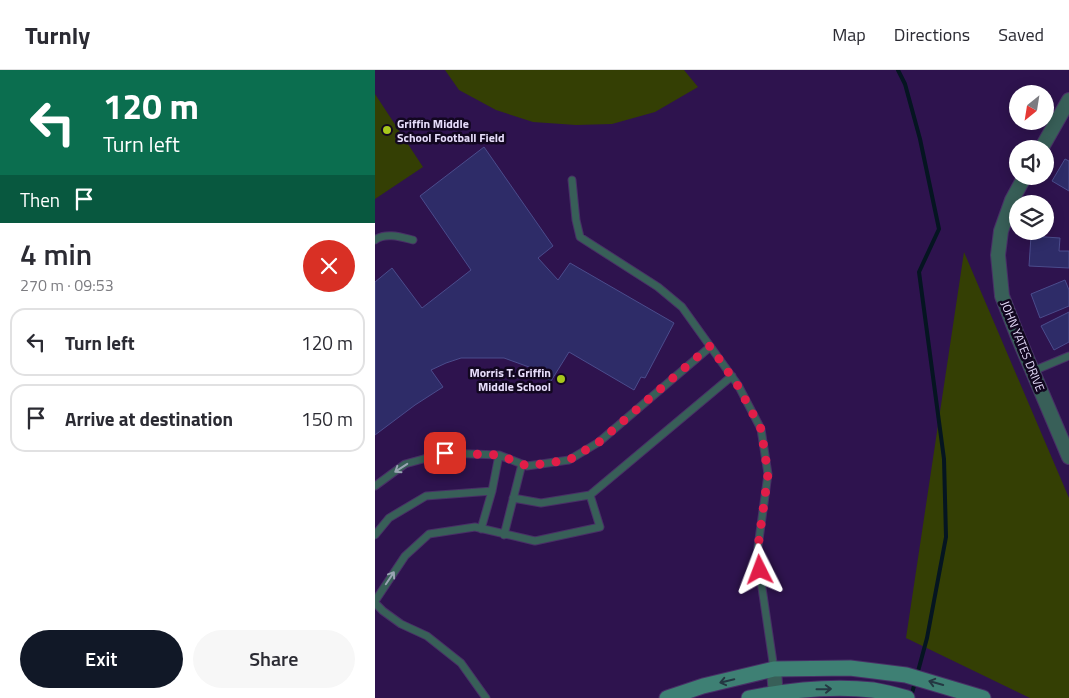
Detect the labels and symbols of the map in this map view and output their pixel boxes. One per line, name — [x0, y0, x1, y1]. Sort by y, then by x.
north arrow — [1009, 85, 1054, 130]
place label: Griffin Middle School Football Field — [397, 114, 505, 147]
marker: Griffin Middle School Football Field — [381, 124, 393, 136]
street label: JOHN YATES DRIVE — [996, 298, 1050, 395]
place label: Morris T. Griffin Middle School — [470, 363, 551, 396]
marker: Morris T. Griffin Middle School — [555, 373, 567, 385]
pin — [424, 432, 466, 474]
one-way arrow — [394, 463, 408, 473]
position arrow — [733, 543, 785, 595]
one-way arrow — [385, 572, 395, 586]
one-way arrow — [719, 676, 735, 686]
one-way arrow — [928, 678, 944, 688]
one-way arrow — [816, 684, 832, 693]

